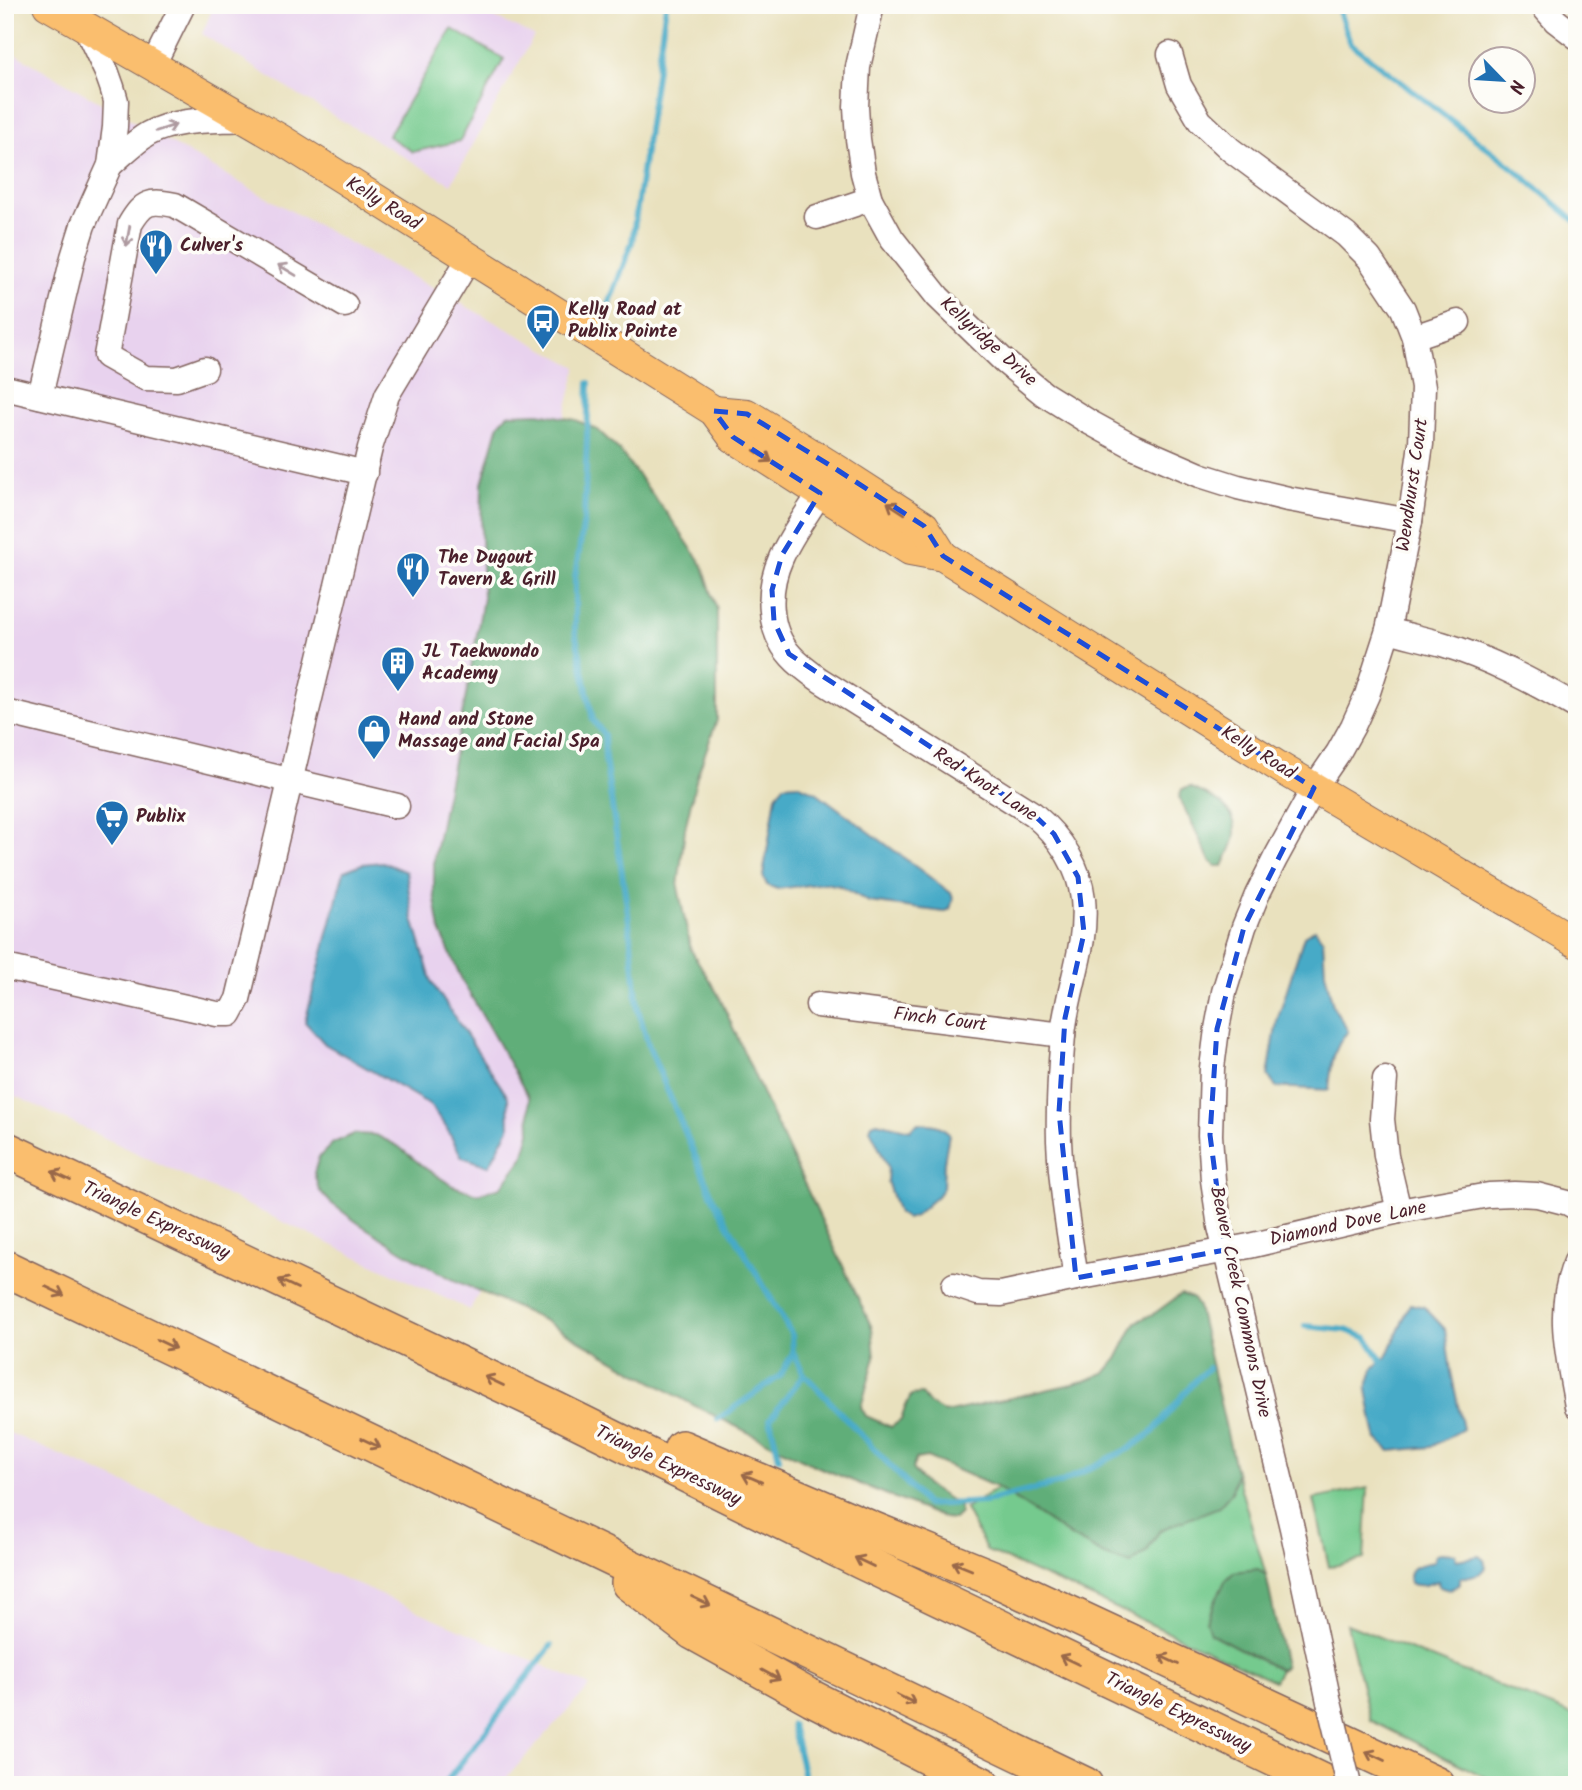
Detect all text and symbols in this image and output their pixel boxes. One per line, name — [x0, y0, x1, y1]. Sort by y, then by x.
north arrow — [1466, 46, 1536, 116]
text: N — [1499, 75, 1532, 98]
one-way arrow — [154, 121, 176, 133]
street label: Kelly Road — [340, 169, 427, 239]
one-way arrow — [121, 224, 134, 247]
restaurant icon: Culver's — [137, 227, 175, 276]
place label: Culver's — [180, 231, 243, 261]
one-way arrow — [277, 263, 297, 277]
street label: Kellyridge Drive — [932, 290, 1044, 395]
place label: Kelly Road at Publix Pointe — [568, 295, 682, 347]
bus stop icon: Kelly Road at Publix Pointe — [524, 302, 562, 351]
street label: Wendhurst Court — [1389, 416, 1437, 554]
one-way arrow — [753, 449, 772, 464]
one-way arrow — [887, 501, 906, 516]
place label: The Dugout Tavern & Grill — [438, 543, 556, 595]
restaurant icon: The Dugout Tavern & Grill — [394, 550, 432, 599]
place label: JL Taekwondo Academy — [422, 637, 540, 689]
building icon: JL Taekwondo Academy — [379, 644, 417, 693]
place label: Hand and Stone Massage and Facial Spa — [398, 705, 600, 757]
shop icon: Hand and Stone Massage and Facial Spa — [355, 712, 393, 761]
street label: Kelly Road — [1215, 718, 1302, 788]
street label: Red Knot Lane — [927, 740, 1044, 830]
supermarket icon: Publix — [93, 798, 131, 847]
place label: Publix — [136, 802, 186, 832]
street label: Finch Court — [892, 999, 989, 1041]
one-way arrow — [51, 1168, 72, 1182]
street label: Triangle Expressway — [77, 1174, 236, 1269]
street label: Beaver Creek Commons Drive — [1201, 1184, 1279, 1421]
street label: Diamond Dove Lane — [1267, 1193, 1430, 1255]
one-way arrow — [278, 1276, 299, 1290]
one-way arrow — [44, 1285, 65, 1299]
one-way arrow — [155, 1338, 176, 1352]
one-way arrow — [484, 1374, 505, 1387]
street label: Triangle Expressway — [590, 1417, 747, 1515]
one-way arrow — [360, 1437, 381, 1450]
one-way arrow — [742, 1471, 763, 1484]
one-way arrow — [853, 1555, 874, 1568]
one-way arrow — [952, 1558, 973, 1571]
one-way arrow — [690, 1595, 711, 1608]
one-way arrow — [1059, 1653, 1080, 1667]
one-way arrow — [1159, 1653, 1180, 1666]
street label: Triangle Expressway — [1100, 1664, 1257, 1762]
one-way arrow — [760, 1668, 780, 1682]
one-way arrow — [895, 1693, 916, 1707]
one-way arrow — [1365, 1749, 1386, 1762]

